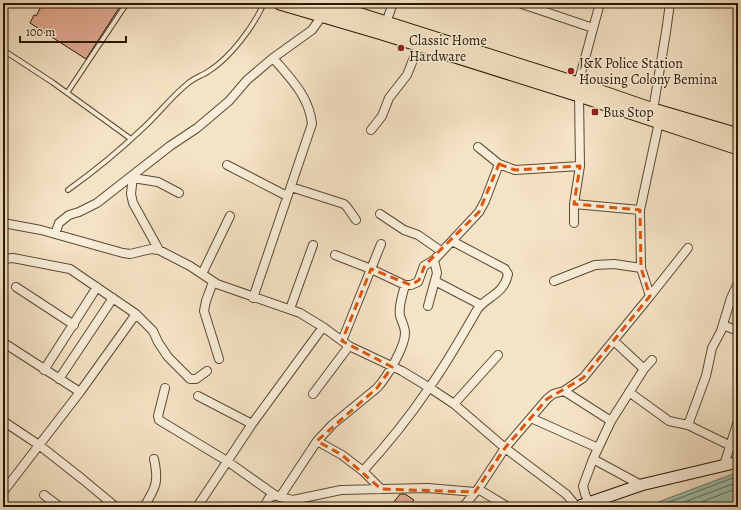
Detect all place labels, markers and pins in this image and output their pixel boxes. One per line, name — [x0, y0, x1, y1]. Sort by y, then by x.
place label: Classic Home Hardware — [409, 31, 487, 66]
marker: Classic Home Hardware — [396, 43, 406, 53]
place label: J&K Police Station Housing Colony Bemina — [579, 54, 718, 89]
marker: J&K Police Station Housing Colony Bemina — [566, 66, 576, 76]
place label: Bus Stop — [603, 103, 654, 122]
marker: Bus Stop — [590, 107, 600, 117]

